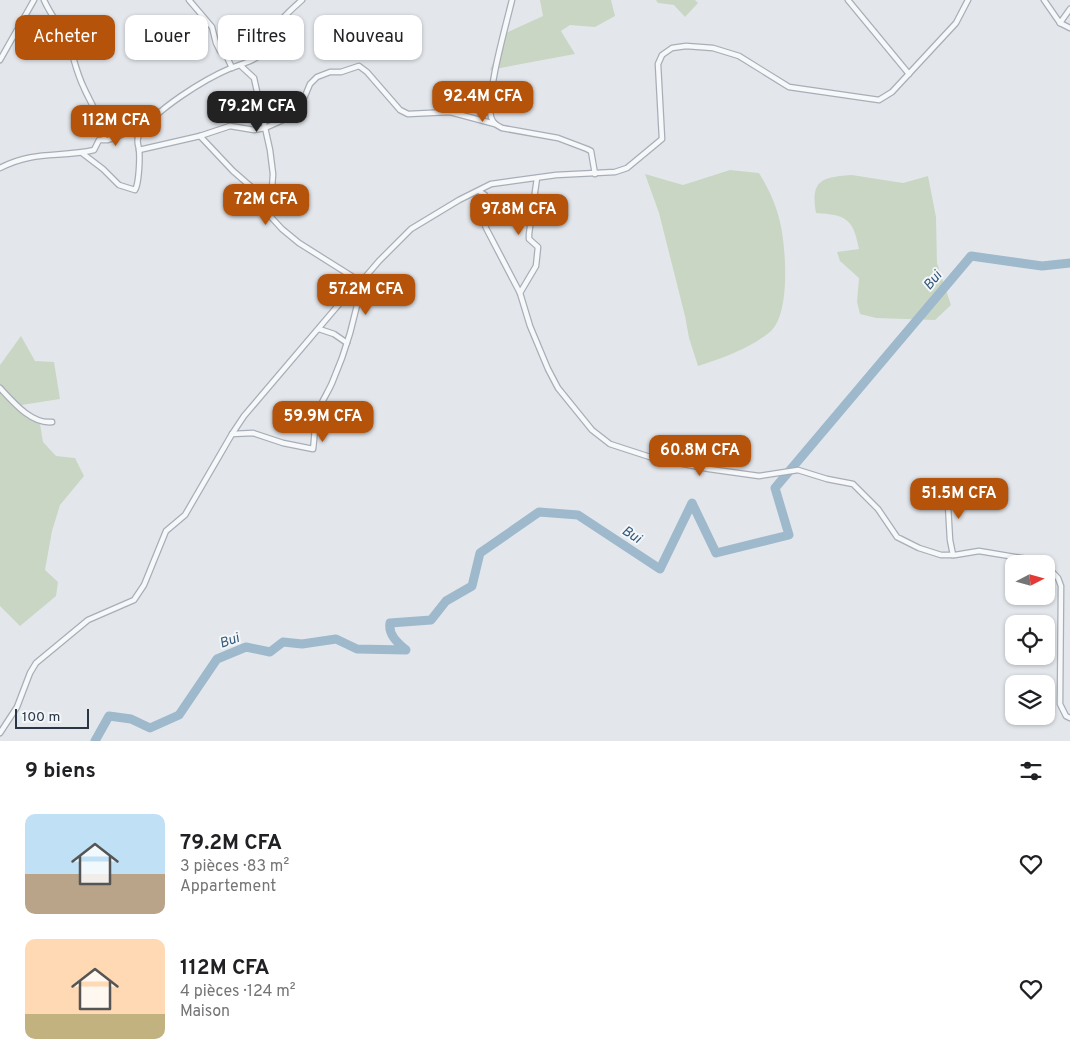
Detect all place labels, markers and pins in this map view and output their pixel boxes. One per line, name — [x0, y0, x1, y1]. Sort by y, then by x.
pin: 92.4M CFA — [426, 80, 540, 123]
pin: 79.2M CFA — [200, 90, 314, 133]
pin: 112M CFA — [64, 104, 168, 147]
pin: 72M CFA — [220, 184, 312, 226]
pin: 97.8M CFA — [462, 194, 576, 236]
pin: 57.2M CFA — [309, 274, 423, 316]
pin: 59.9M CFA — [266, 400, 380, 443]
pin: 60.8M CFA — [643, 434, 757, 477]
pin: 51.5M CFA — [902, 478, 1016, 520]

